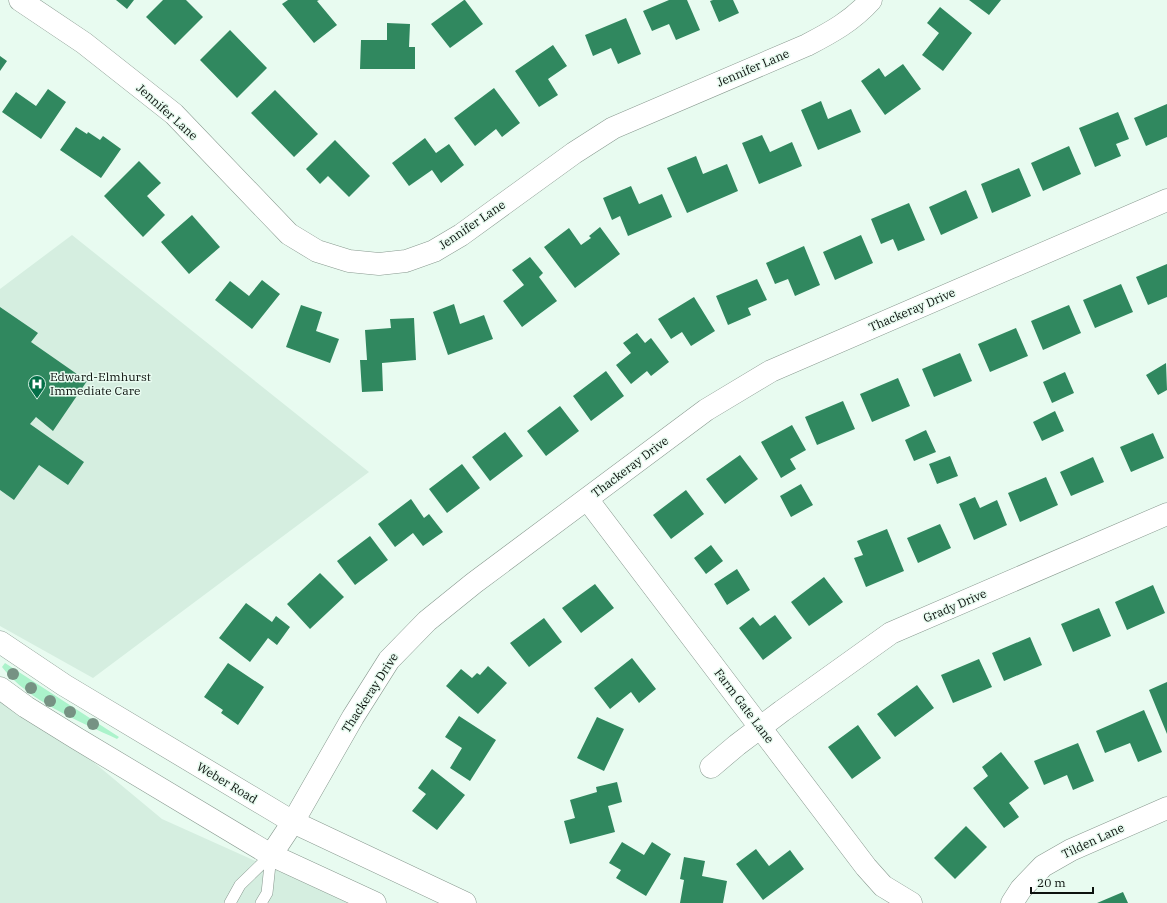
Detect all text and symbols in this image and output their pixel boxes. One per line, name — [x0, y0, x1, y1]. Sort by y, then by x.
street label: Jennifer Lane — [714, 46, 791, 90]
street label: Jennifer Lane — [134, 80, 201, 143]
street label: Jennifer Lane — [435, 197, 508, 252]
street label: Thackeray Drive — [866, 285, 957, 335]
place label: Edward-Elmhurst Immediate Care — [50, 369, 151, 398]
hospital icon: Edward-Elmhurst Immediate Care — [27, 374, 47, 399]
street label: Thackeray Drive — [588, 433, 671, 500]
street label: Grady Drive — [921, 585, 989, 626]
street label: Thackeray Drive — [338, 650, 401, 736]
street label: Farm Gate Lane — [711, 665, 777, 746]
street label: Weber Road — [194, 759, 260, 807]
street label: Tilden Lane — [1059, 820, 1126, 862]
scale bar — [1031, 869, 1093, 895]
text: 20 m — [1037, 875, 1066, 890]

